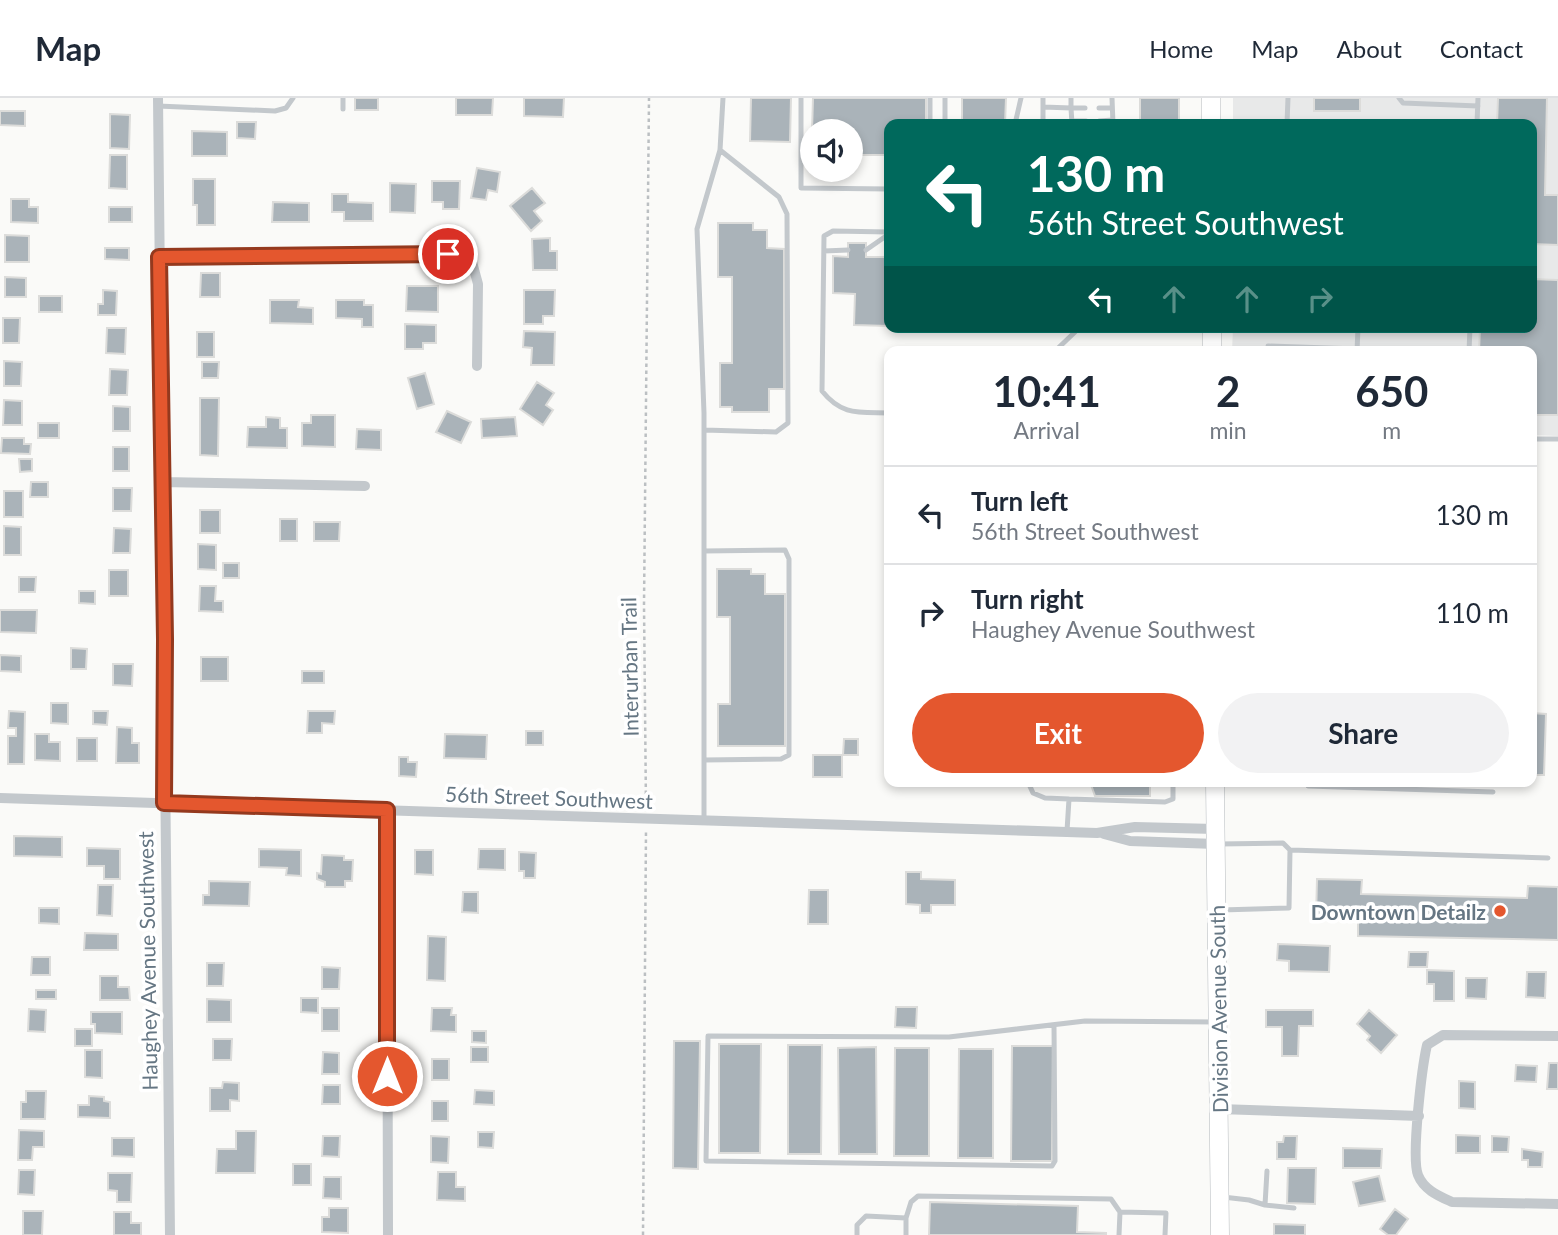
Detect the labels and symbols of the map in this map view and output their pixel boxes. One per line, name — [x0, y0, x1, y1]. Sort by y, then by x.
pin — [418, 224, 478, 284]
street label: Interurban Trail — [615, 597, 643, 737]
street label: 56th Street Southwest — [445, 781, 654, 813]
street label: Haughey Avenue Southwest — [132, 831, 162, 1091]
place label: Downtown Detailz — [1311, 899, 1486, 924]
marker: Downtown Detailz — [1492, 903, 1508, 919]
street label: Division Avenue South — [1204, 905, 1232, 1113]
position arrow — [350, 1039, 424, 1113]

